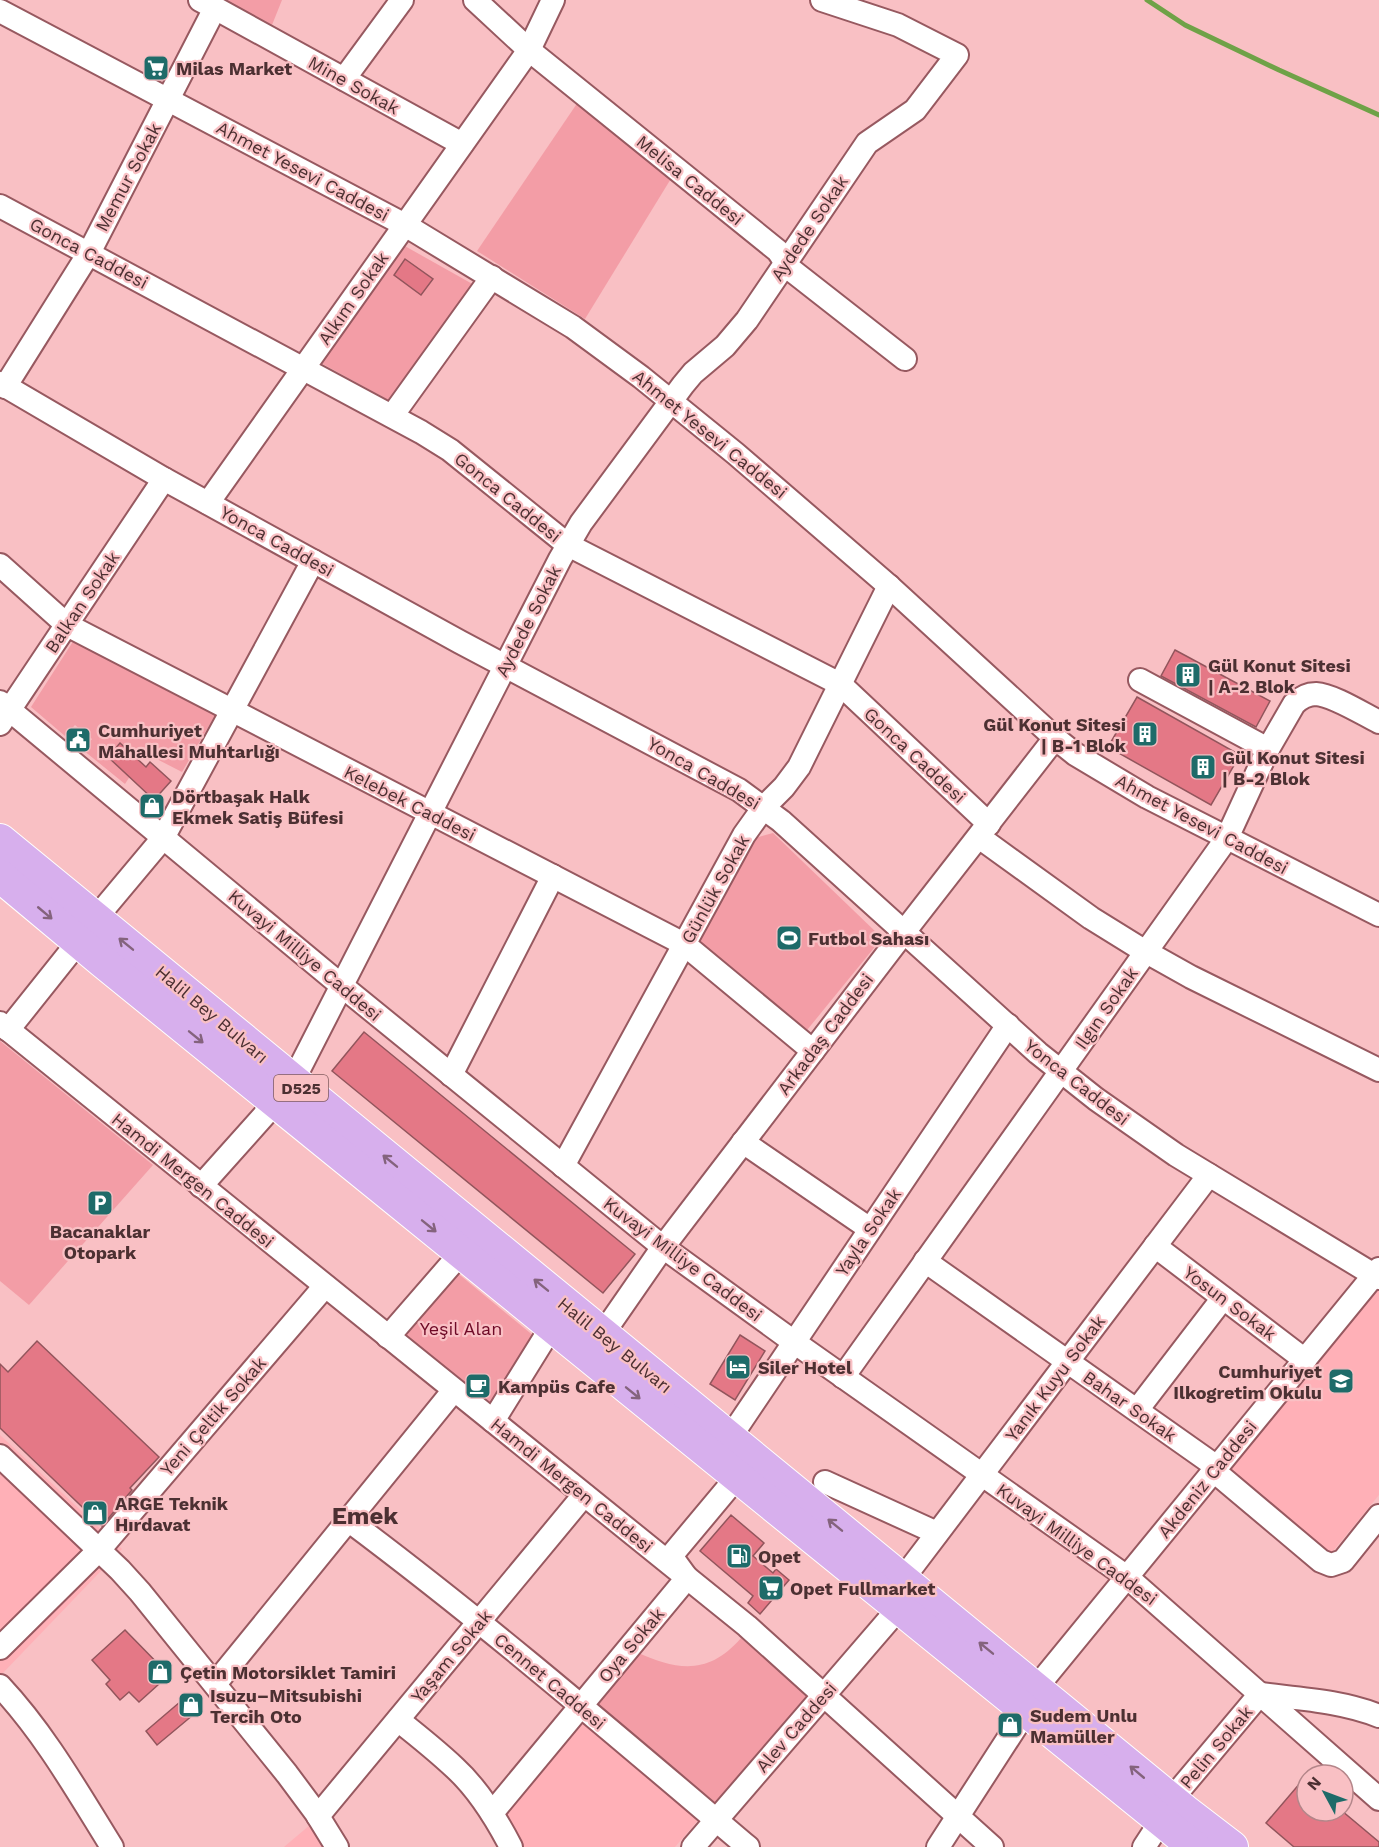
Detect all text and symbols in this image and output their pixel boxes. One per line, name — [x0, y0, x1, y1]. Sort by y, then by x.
street label: Mine Sokak — [305, 51, 403, 119]
supermarket icon: Milas Market — [141, 53, 171, 83]
place label: Milas Market — [176, 58, 292, 79]
street label: Ahmet Yesevi Caddesi — [213, 117, 393, 225]
street label: Memur Sokak — [91, 119, 165, 235]
street label: Melisa Caddesi — [632, 131, 748, 229]
street label: Aydede Sokak — [766, 171, 852, 285]
street label: Gonca Caddesi — [26, 213, 152, 293]
street label: Alkım Sokak — [313, 248, 393, 348]
street label: Ahmet Yesevi Caddesi — [629, 365, 791, 503]
street label: Gonca Caddesi — [451, 448, 565, 546]
street label: Yonca Caddesi — [217, 501, 337, 581]
street label: Balkan Sokak — [40, 547, 124, 657]
street label: Aydede Sokak — [491, 562, 565, 680]
place label: Gül Konut Sitesi | A-2 Blok — [1208, 655, 1351, 697]
building icon: Gül Konut Sitesi | A-2 Blok — [1173, 660, 1203, 690]
street label: Gonca Caddesi — [860, 703, 970, 807]
place label: Gül Konut Sitesi | B-1 Blok — [983, 714, 1127, 756]
building icon: Gül Konut Sitesi | B-1 Blok — [1130, 719, 1160, 749]
place label: Cumhuriyet Mahallesi Muhtarlığı — [98, 720, 280, 762]
public building icon: Cumhuriyet Mahallesi Muhtarlığı — [63, 725, 93, 755]
street label: Yonca Caddesi — [644, 732, 764, 814]
place label: Gül Konut Sitesi | B-2 Blok — [1222, 747, 1365, 789]
building icon: Gül Konut Sitesi | B-2 Blok — [1188, 752, 1218, 782]
street label: Kelebek Caddesi — [341, 761, 479, 845]
street label: Ahmet Yesevi Caddesi — [1112, 770, 1292, 878]
place label: Dörtbaşak Halk Ekmek Satiş Büfesi — [172, 786, 344, 828]
shop icon: Dörtbaşak Halk Ekmek Satiş Büfesi — [137, 791, 167, 821]
street label: Günlük Sokak — [677, 831, 753, 947]
street label: Kuvayi Milliye Caddesi — [224, 885, 386, 1025]
one-way arrow — [37, 907, 53, 920]
sports icon: Futbol Sahası — [774, 923, 804, 953]
place label: Futbol Sahası — [808, 928, 929, 949]
one-way arrow — [119, 937, 135, 950]
street label: Halil Bey Bulvarı — [151, 961, 273, 1067]
street label: Ilgın Sokak — [1070, 963, 1142, 1053]
street label: Arkadaş Caddesi — [773, 969, 877, 1099]
one-way arrow — [188, 1030, 203, 1044]
street label: Yonca Caddesi — [1021, 1035, 1133, 1129]
road number: D525 — [274, 1075, 328, 1101]
street label: Hamdi Mergen Caddesi — [108, 1108, 278, 1252]
one-way arrow — [383, 1154, 398, 1168]
street label: Yayla Sokak — [831, 1184, 905, 1280]
parking icon: Bacanaklar Otopark — [85, 1188, 115, 1218]
street label: Kuvayi Milliye Caddesi — [600, 1193, 766, 1325]
one-way arrow — [421, 1220, 437, 1233]
place label: Bacanaklar Otopark — [50, 1221, 150, 1263]
street label: Yosun Sokak — [1180, 1261, 1280, 1345]
one-way arrow — [534, 1278, 549, 1292]
street label: Halil Bey Bulvarı — [554, 1293, 676, 1397]
street label: Yanık Kuyu Sokak — [1001, 1311, 1109, 1445]
park label: Yeşil Alan — [420, 1318, 502, 1339]
street label: Yeni Çeltik Sokak — [156, 1352, 270, 1480]
hotel icon: Siler Hotel — [723, 1352, 753, 1382]
place label: Siler Hotel — [758, 1357, 852, 1378]
place label: Cumhuriyet Ilkogretim Okulu — [1173, 1361, 1322, 1403]
street label: Bahar Sokak — [1079, 1366, 1181, 1446]
school or university icon: Cumhuriyet Ilkogretim Okulu — [1326, 1366, 1356, 1396]
cafe icon: Kampüs Cafe — [463, 1371, 493, 1401]
place label: Kampüs Cafe — [498, 1376, 615, 1397]
one-way arrow — [625, 1386, 641, 1399]
street label: Hamdi Mergen Caddesi — [487, 1413, 657, 1557]
street label: Akdeniz Caddesi — [1153, 1416, 1261, 1542]
street label: Kuvayi Milliye Caddesi — [993, 1479, 1161, 1609]
place label: ARGE Teknik Hırdavat — [115, 1493, 229, 1535]
shop icon: ARGE Teknik Hırdavat — [80, 1498, 110, 1528]
district label: Emek — [332, 1502, 398, 1530]
one-way arrow — [827, 1519, 843, 1532]
fuel station icon: Opet — [724, 1541, 754, 1571]
place label: Opet — [758, 1546, 801, 1567]
supermarket icon: Opet Fullmarket — [756, 1573, 786, 1603]
place label: Opet Fullmarket — [790, 1578, 936, 1599]
street label: Oya Sokak — [594, 1603, 668, 1687]
street label: Yaşam Sokak — [406, 1605, 496, 1707]
street label: Cennet Caddesi — [490, 1628, 610, 1734]
one-way arrow — [978, 1642, 994, 1655]
shop icon: Çetin Motorsiklet Tamiri — [145, 1657, 175, 1687]
place label: Çetin Motorsiklet Tamiri — [180, 1662, 396, 1683]
street label: Alev Caddesi — [751, 1678, 841, 1776]
place label: Isuzu–Mitsubishi Tercih Oto — [210, 1685, 362, 1727]
shop icon: Isuzu–Mitsubishi Tercih Oto — [176, 1690, 206, 1720]
street label: Pelin Sokak — [1175, 1701, 1257, 1793]
place label: Sudem Unlu Mamüller — [1030, 1705, 1137, 1747]
shop icon: Sudem Unlu Mamüller — [995, 1710, 1025, 1740]
north arrow — [1295, 1763, 1355, 1823]
one-way arrow — [1129, 1765, 1145, 1778]
text: N — [1303, 1773, 1325, 1794]

